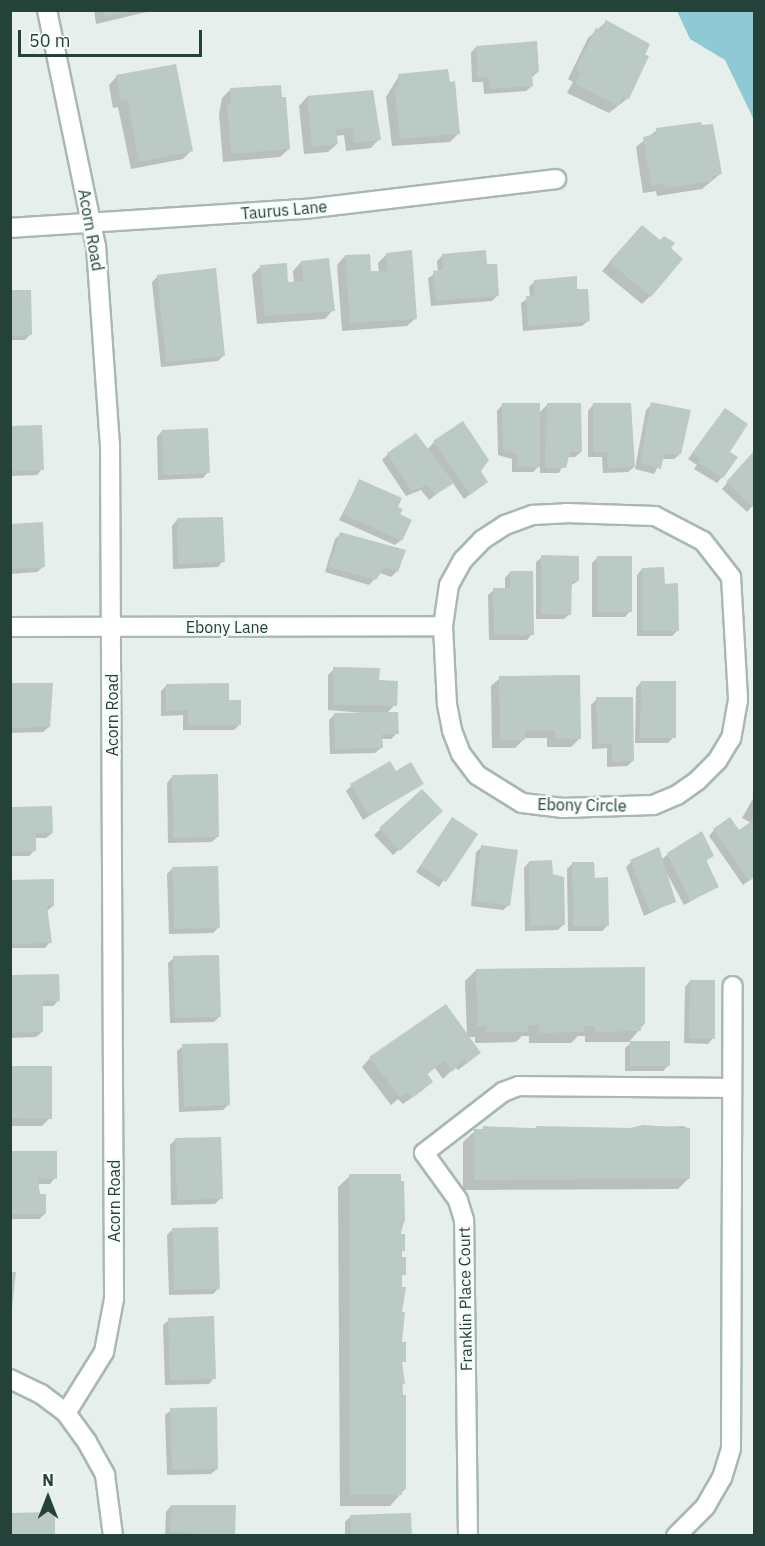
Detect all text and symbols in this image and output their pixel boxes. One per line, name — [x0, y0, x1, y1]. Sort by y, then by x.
scale bar — [21, 18, 206, 56]
text: 50 m — [29, 29, 71, 52]
street label: Acorn Road — [74, 188, 108, 272]
street label: Taurus Lane — [240, 197, 328, 223]
street label: Ebony Lane — [186, 617, 268, 637]
street label: Acorn Road — [102, 674, 122, 756]
street label: Ebony Circle — [537, 795, 627, 815]
street label: Acorn Road — [104, 1160, 124, 1242]
street label: Franklin Place Court — [454, 1227, 476, 1371]
north arrow — [18, 1468, 78, 1528]
text: N — [42, 1470, 54, 1490]

